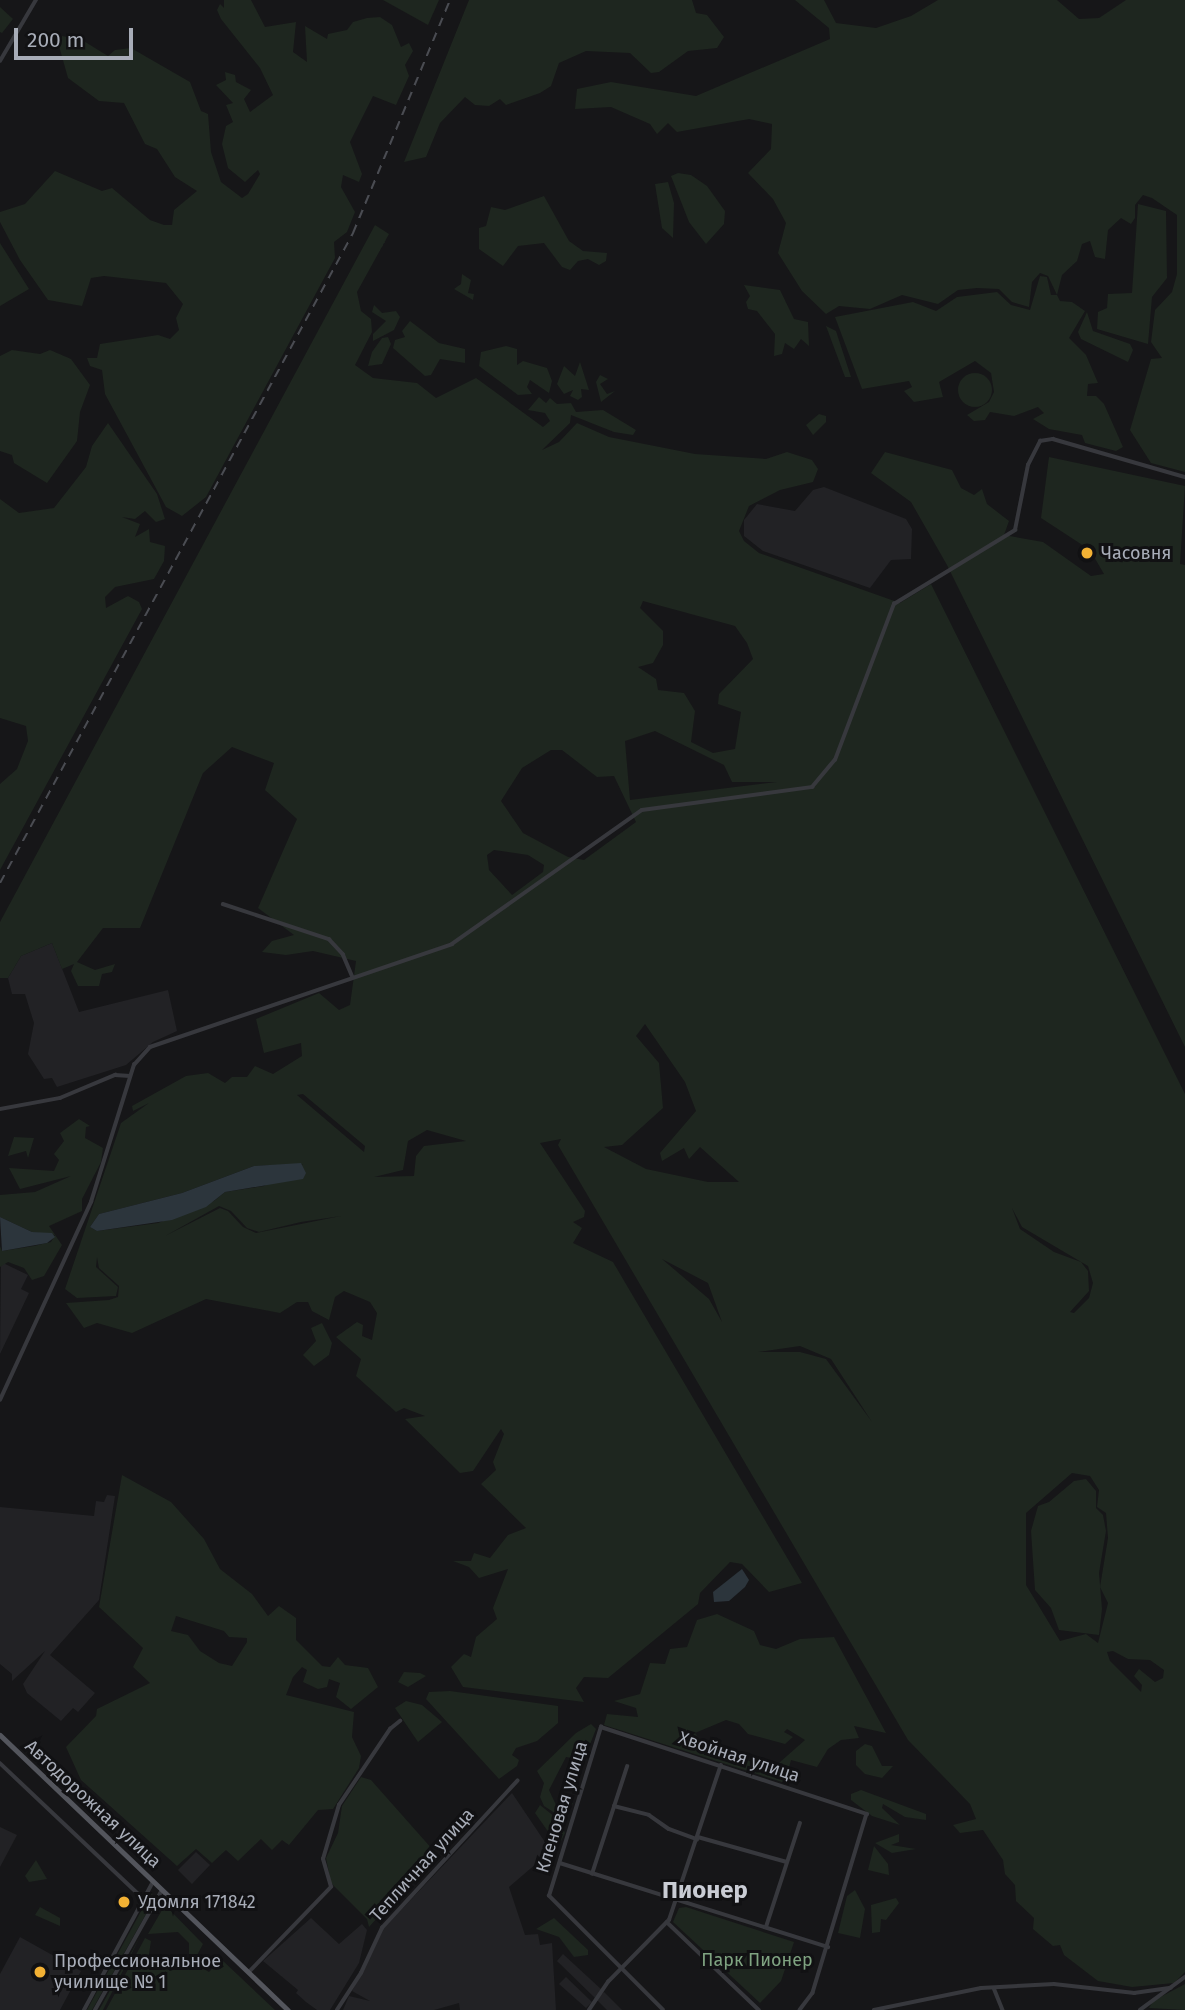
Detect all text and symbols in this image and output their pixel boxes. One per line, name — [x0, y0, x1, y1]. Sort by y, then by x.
scale bar — [18, 14, 136, 58]
text: 200 m — [27, 27, 84, 53]
place label: Часовня — [1101, 542, 1171, 564]
marker: Часовня — [1079, 545, 1095, 561]
street label: Хвойная улица — [676, 1727, 802, 1787]
street label: Автодорожная улица — [21, 1735, 165, 1873]
street label: Кленовая улица — [532, 1739, 592, 1875]
street label: Тепличная улица — [365, 1804, 479, 1926]
district label: Пионер — [662, 1877, 748, 1905]
place label: Удомля 171842 — [138, 1891, 256, 1913]
marker: Удомля 171842 — [116, 1894, 132, 1910]
park label: Парк Пионер — [701, 1949, 813, 1971]
place label: Профессиональное училище № 1 — [54, 1951, 221, 1994]
marker: Профессиональное училище № 1 — [32, 1964, 48, 1980]

